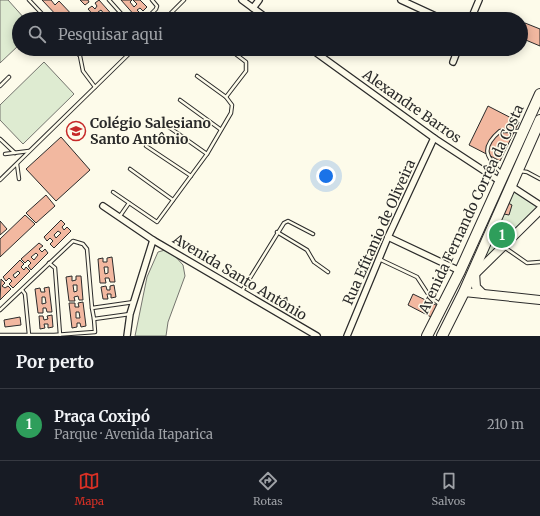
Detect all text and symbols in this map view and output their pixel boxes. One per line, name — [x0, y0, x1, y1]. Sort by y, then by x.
search box — [12, 12, 528, 56]
icon: search — [26, 23, 48, 45]
text: Pesquisar aqui — [58, 25, 163, 44]
street label: Alexandre Barros — [358, 65, 465, 147]
street label: Avenida Fernando Corrêa da Costa — [414, 101, 528, 317]
place label: Colégio Salesiano Santo Antônio — [90, 114, 211, 148]
school or university icon: Colégio Salesiano Santo Antônio — [65, 120, 87, 142]
street label: Rua Efitanio de Oliveira — [339, 156, 419, 308]
your location — [316, 166, 336, 186]
pin: 1 — [489, 220, 515, 250]
street label: Avenida Santo Antônio — [169, 229, 310, 324]
text: Por perto — [16, 351, 94, 373]
text: Praça Coxipó — [54, 407, 150, 426]
text: 1 — [26, 416, 32, 433]
text: 210 m — [487, 416, 524, 433]
text: Parque · Avenida Itaparica — [54, 426, 213, 443]
tab: Mapa — [74, 470, 104, 508]
tab: Rotas — [253, 470, 283, 508]
tab: Salvos — [432, 470, 465, 508]

